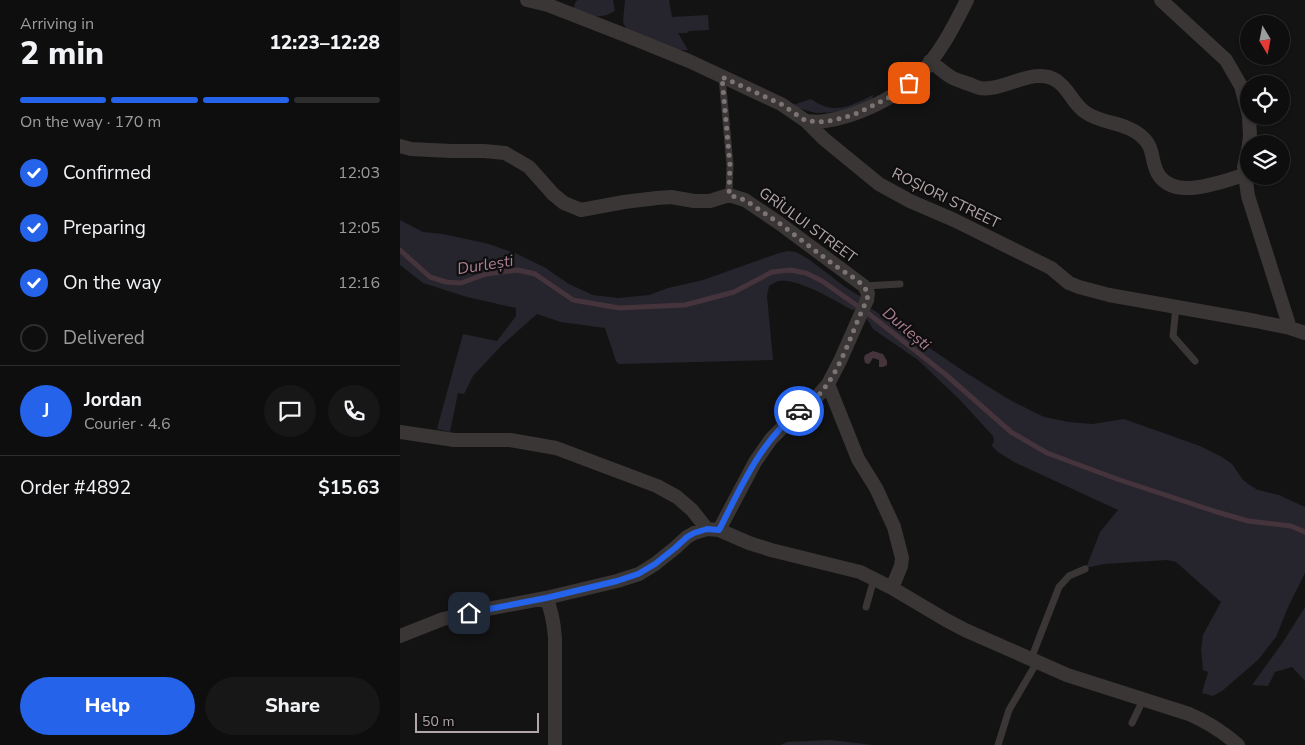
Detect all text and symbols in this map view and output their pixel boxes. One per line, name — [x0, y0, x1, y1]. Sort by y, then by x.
text: Arriving in — [20, 13, 94, 35]
north arrow — [1240, 15, 1290, 65]
map controls — [1240, 15, 1290, 185]
text: 12:23–12:28 — [269, 30, 380, 56]
text: 2 min — [20, 32, 104, 75]
pin — [888, 62, 930, 104]
icon: bag — [895, 69, 923, 97]
button: locate — [1240, 75, 1290, 125]
text: On the way · 170 m — [20, 111, 161, 133]
button: layers — [1240, 135, 1290, 185]
icon: check — [20, 159, 48, 187]
text: Confirmed — [63, 160, 151, 186]
text: 12:03 — [338, 162, 380, 184]
street label: ROȘIORI STREET — [889, 163, 1003, 233]
street label: GRÎULUI STREET — [755, 183, 861, 267]
icon: check — [20, 214, 48, 242]
text: Preparing — [63, 215, 146, 241]
text: 12:05 — [338, 217, 380, 239]
water label: Durlești — [455, 250, 515, 280]
icon: check — [20, 269, 48, 297]
text: On the way — [63, 270, 161, 296]
text: 12:16 — [338, 272, 380, 294]
water label: Durlești — [878, 302, 935, 356]
text: Delivered — [63, 325, 145, 351]
button: chat — [264, 385, 316, 437]
button: phone — [328, 385, 380, 437]
courier — [774, 386, 824, 436]
text: Jordan — [84, 387, 142, 413]
icon: car — [785, 397, 813, 425]
text: J — [43, 398, 49, 424]
text: Courier · 4.6 — [84, 413, 170, 435]
text: Order #4892 — [20, 475, 131, 501]
text: $15.63 — [318, 475, 380, 501]
pin — [448, 592, 490, 634]
icon: home — [455, 599, 483, 627]
button: Help — [20, 677, 195, 735]
button: Share — [205, 677, 380, 735]
scale bar — [415, 710, 539, 733]
text: 50 m — [422, 712, 454, 731]

